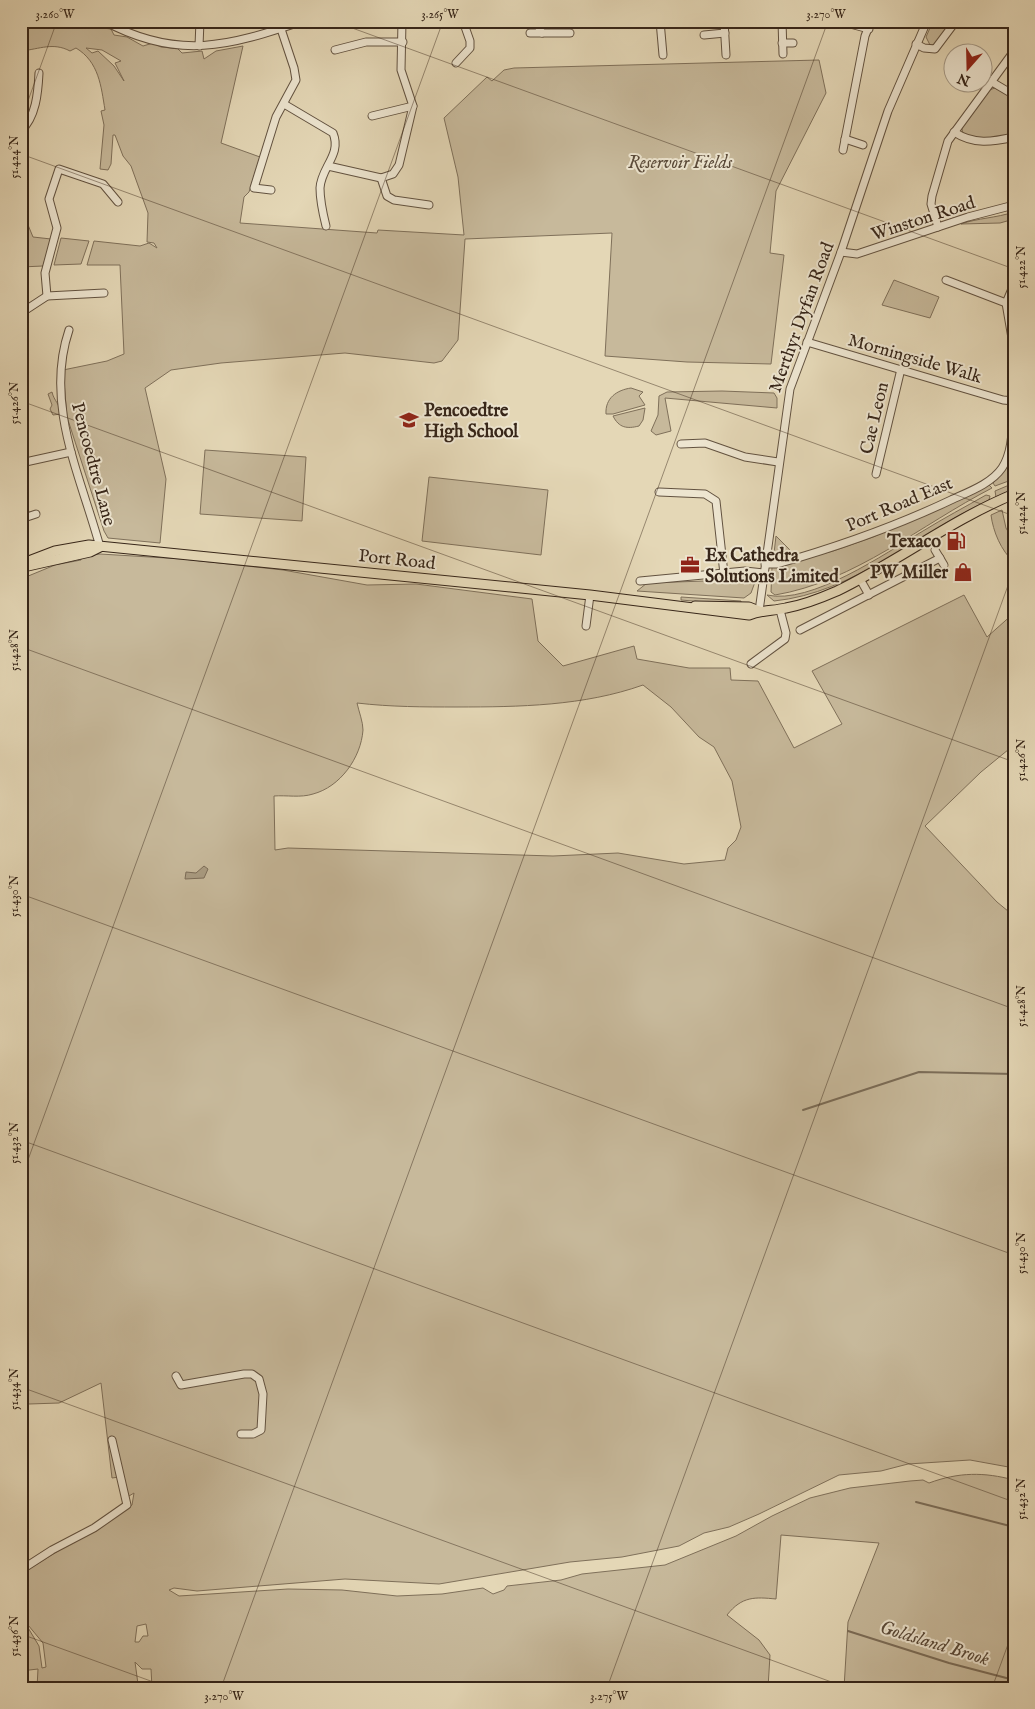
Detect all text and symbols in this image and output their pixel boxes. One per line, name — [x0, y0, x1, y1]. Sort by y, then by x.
text: 3.260°W — [36, 7, 75, 22]
text: 3.265°W — [421, 7, 459, 22]
text: 3.270°W — [806, 7, 846, 22]
north arrow — [942, 42, 992, 92]
text: N — [955, 69, 974, 90]
text: 51.424°N — [7, 135, 22, 179]
park label: Reservoir Fields — [628, 152, 733, 175]
street label: Winston Road — [869, 192, 979, 247]
street label: Merthyr Dyfan Road — [765, 239, 840, 396]
text: 51.422°N — [1014, 245, 1029, 288]
street label: Morningside Walk — [845, 329, 984, 390]
street label: Cae Leon — [856, 380, 895, 457]
text: 51.426°N — [7, 381, 22, 424]
street label: Pencoedtre Lane — [65, 400, 120, 529]
place label: Pencoedtre High School — [424, 400, 519, 444]
school or university icon: Pencoedtre High School — [398, 409, 420, 431]
street label: Port Road East — [843, 473, 956, 538]
text: 51.424°N — [1014, 491, 1029, 535]
fuel station icon: Texaco — [945, 530, 967, 552]
place label: Texaco — [886, 531, 941, 554]
street label: Port Road — [357, 545, 437, 576]
place label: Ex Cathedra Solutions Limited — [705, 545, 839, 589]
office icon: Ex Cathedra Solutions Limited — [679, 554, 701, 576]
shop icon: PW Miller — [952, 561, 974, 583]
place label: PW Miller — [870, 562, 948, 585]
text: 51.428°N — [7, 628, 22, 671]
text: 51.426°N — [1014, 738, 1029, 781]
text: 51.430°N — [7, 874, 22, 917]
text: 51.428°N — [1014, 984, 1029, 1027]
text: 51.432°N — [7, 1122, 22, 1164]
text: 51.430°N — [1014, 1231, 1029, 1274]
text: 51.434°N — [7, 1367, 22, 1410]
text: 51.432°N — [1014, 1478, 1029, 1520]
text: 51.436°N — [7, 1615, 22, 1657]
water label: Goldsland Brook — [877, 1616, 992, 1672]
text: 3.270°W — [204, 1689, 244, 1704]
text: 3.275°W — [590, 1689, 628, 1704]

